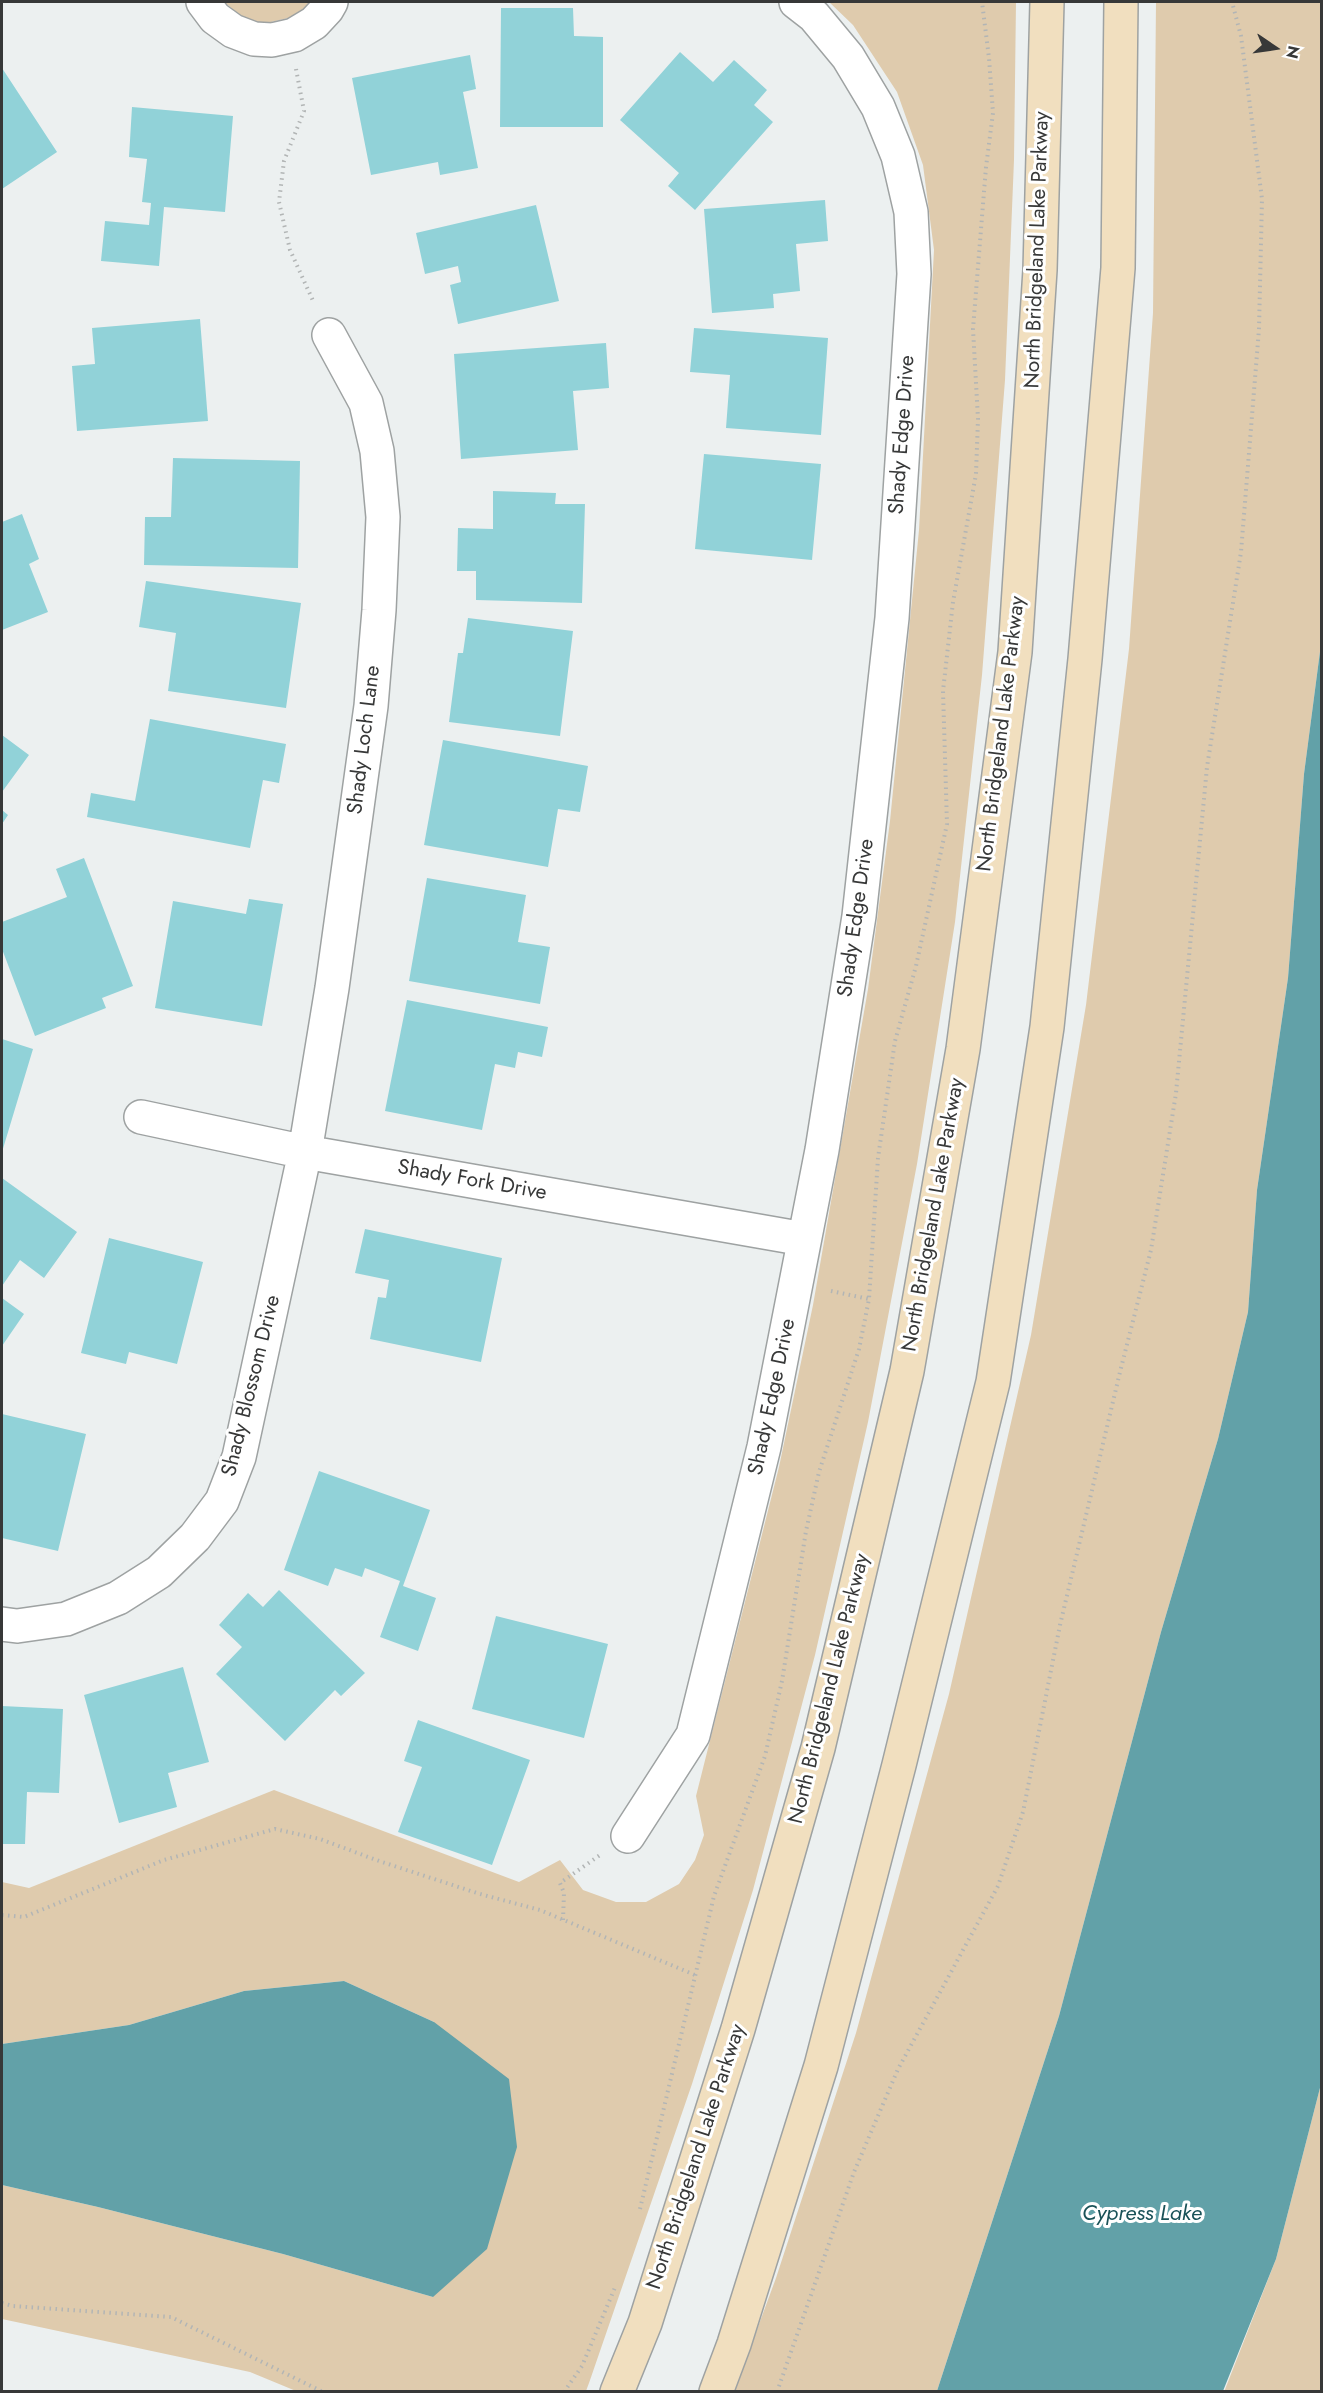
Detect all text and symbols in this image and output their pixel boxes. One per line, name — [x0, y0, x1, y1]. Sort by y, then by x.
north arrow — [1245, 18, 1305, 78]
text: N — [1280, 43, 1306, 61]
street label: North Bridgeland Lake Parkway — [1021, 111, 1055, 389]
street label: Shady Edge Drive — [885, 355, 921, 515]
street label: North Bridgeland Lake Parkway — [973, 595, 1031, 873]
street label: Shady Loch Lane — [343, 664, 387, 816]
street label: Shady Edge Drive — [833, 837, 881, 999]
street label: North Bridgeland Lake Parkway — [897, 1076, 971, 1354]
street label: Shady Fork Drive — [396, 1155, 548, 1207]
street label: Shady Blossom Drive — [217, 1293, 287, 1479]
street label: Shady Edge Drive — [744, 1316, 802, 1478]
street label: North Bridgeland Lake Parkway — [784, 1551, 876, 1827]
street label: North Bridgeland Lake Parkway — [642, 2021, 752, 2293]
water label: Cypress Lake — [1082, 2202, 1202, 2228]

